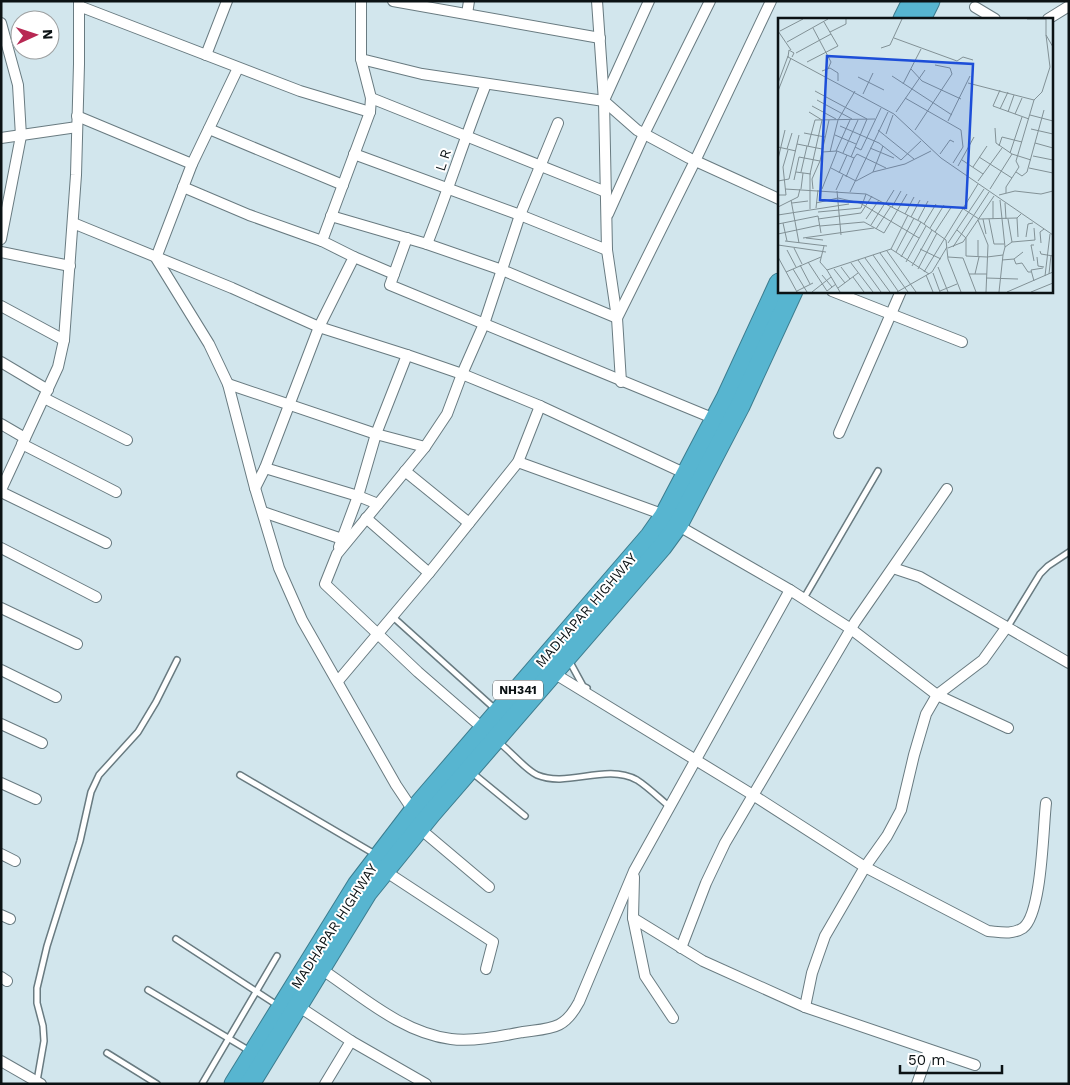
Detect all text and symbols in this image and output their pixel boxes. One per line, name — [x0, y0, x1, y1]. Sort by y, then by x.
north arrow — [10, 10, 60, 60]
inset map — [778, 18, 1052, 292]
text: N — [40, 29, 56, 40]
street label: L R — [432, 147, 454, 173]
street label: MADHAPAR HIGHWAY — [532, 550, 640, 670]
road number: NH341 — [493, 680, 543, 700]
street label: MADHAPAR HIGHWAY — [288, 860, 380, 992]
scale bar — [900, 1042, 1002, 1074]
text: 50 m — [908, 1051, 945, 1069]

